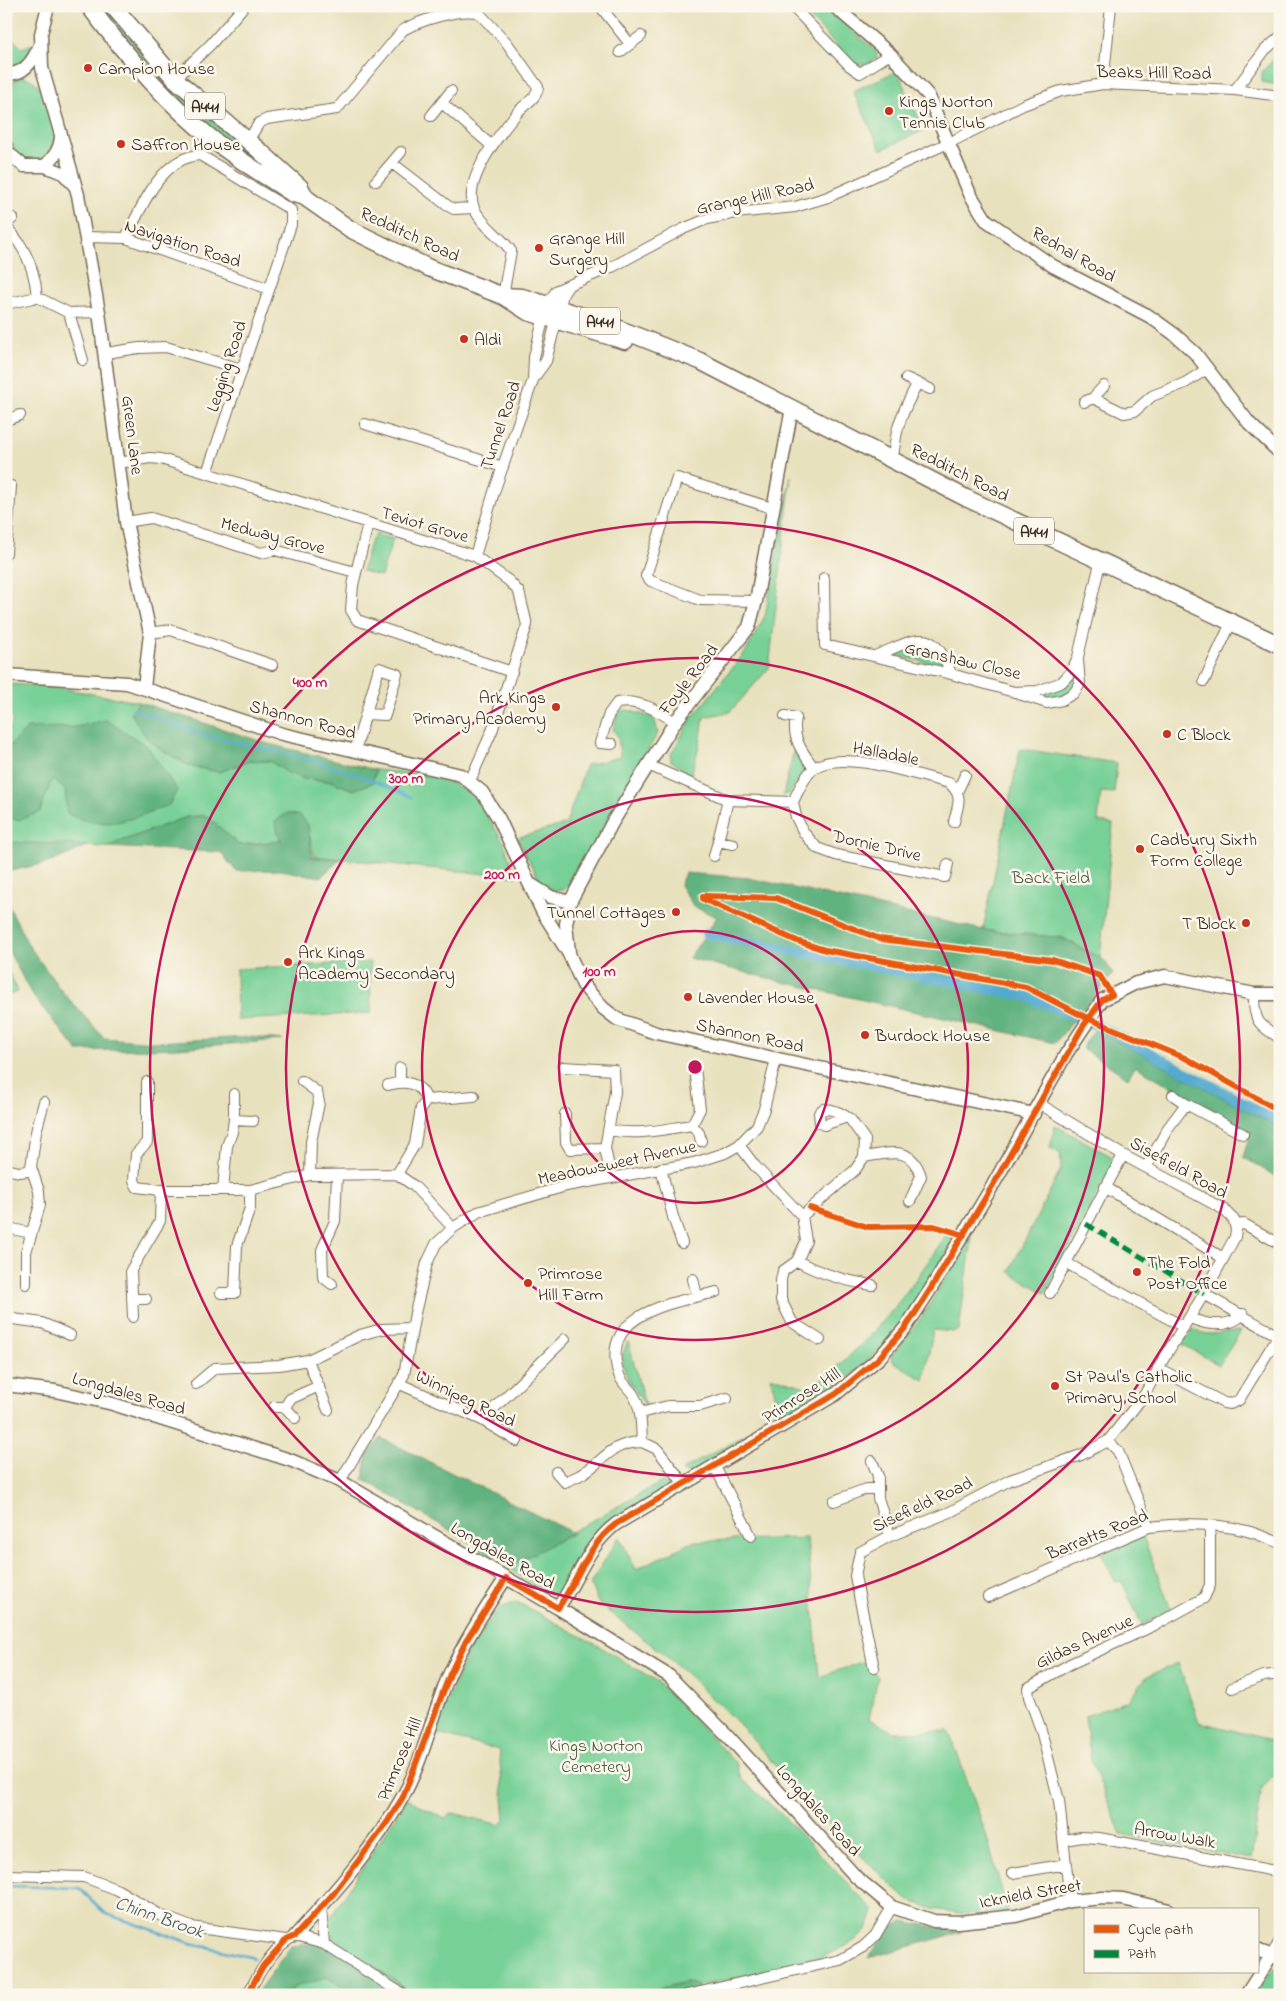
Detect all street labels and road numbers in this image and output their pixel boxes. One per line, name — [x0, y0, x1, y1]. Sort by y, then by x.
street label: Beaks Hill Road — [1095, 60, 1212, 88]
road number: A441 — [185, 92, 225, 120]
street label: Grange Hill Road — [694, 173, 817, 224]
street label: Redditch Road — [355, 201, 463, 270]
street label: Navigation Road — [120, 214, 244, 277]
street label: Rednal Road — [1026, 221, 1120, 290]
road number: A441 — [580, 308, 620, 334]
street label: Legging Road — [201, 318, 256, 416]
street label: Tunnel Road — [475, 378, 529, 473]
street label: Green Lane — [113, 394, 149, 477]
street label: Redditch Road — [905, 438, 1013, 510]
street label: Teviot Grove — [377, 501, 472, 551]
street label: Medway Grove — [217, 511, 328, 563]
road number: A441 — [1014, 518, 1054, 544]
street label: Granshaw Close — [902, 636, 1024, 688]
street label: Foyle Road — [653, 639, 726, 722]
street label: Shannon Road — [246, 694, 359, 748]
street label: Halladale — [850, 736, 922, 774]
street label: Dornie Drive — [829, 824, 924, 870]
street label: Shannon Road — [693, 1013, 806, 1061]
street label: Sisefield Road — [1124, 1131, 1232, 1206]
street label: Meadowsweet Avenue — [536, 1134, 700, 1193]
street label: Primrose Hill — [758, 1362, 846, 1431]
street label: Winnipeg Road — [410, 1364, 520, 1436]
street label: Longdales Road — [68, 1366, 188, 1424]
street label: Sisefield Road — [868, 1471, 977, 1541]
street label: Barratts Road — [1042, 1504, 1153, 1568]
street label: Longdales Road — [444, 1516, 559, 1598]
street label: Gildas Avenue — [1032, 1608, 1139, 1677]
street label: Primrose Hill — [372, 1714, 430, 1806]
street label: Longdales Road — [768, 1759, 866, 1864]
street label: Arrow Walk — [1132, 1817, 1218, 1857]
street label: Icknield Street — [977, 1873, 1083, 1917]

